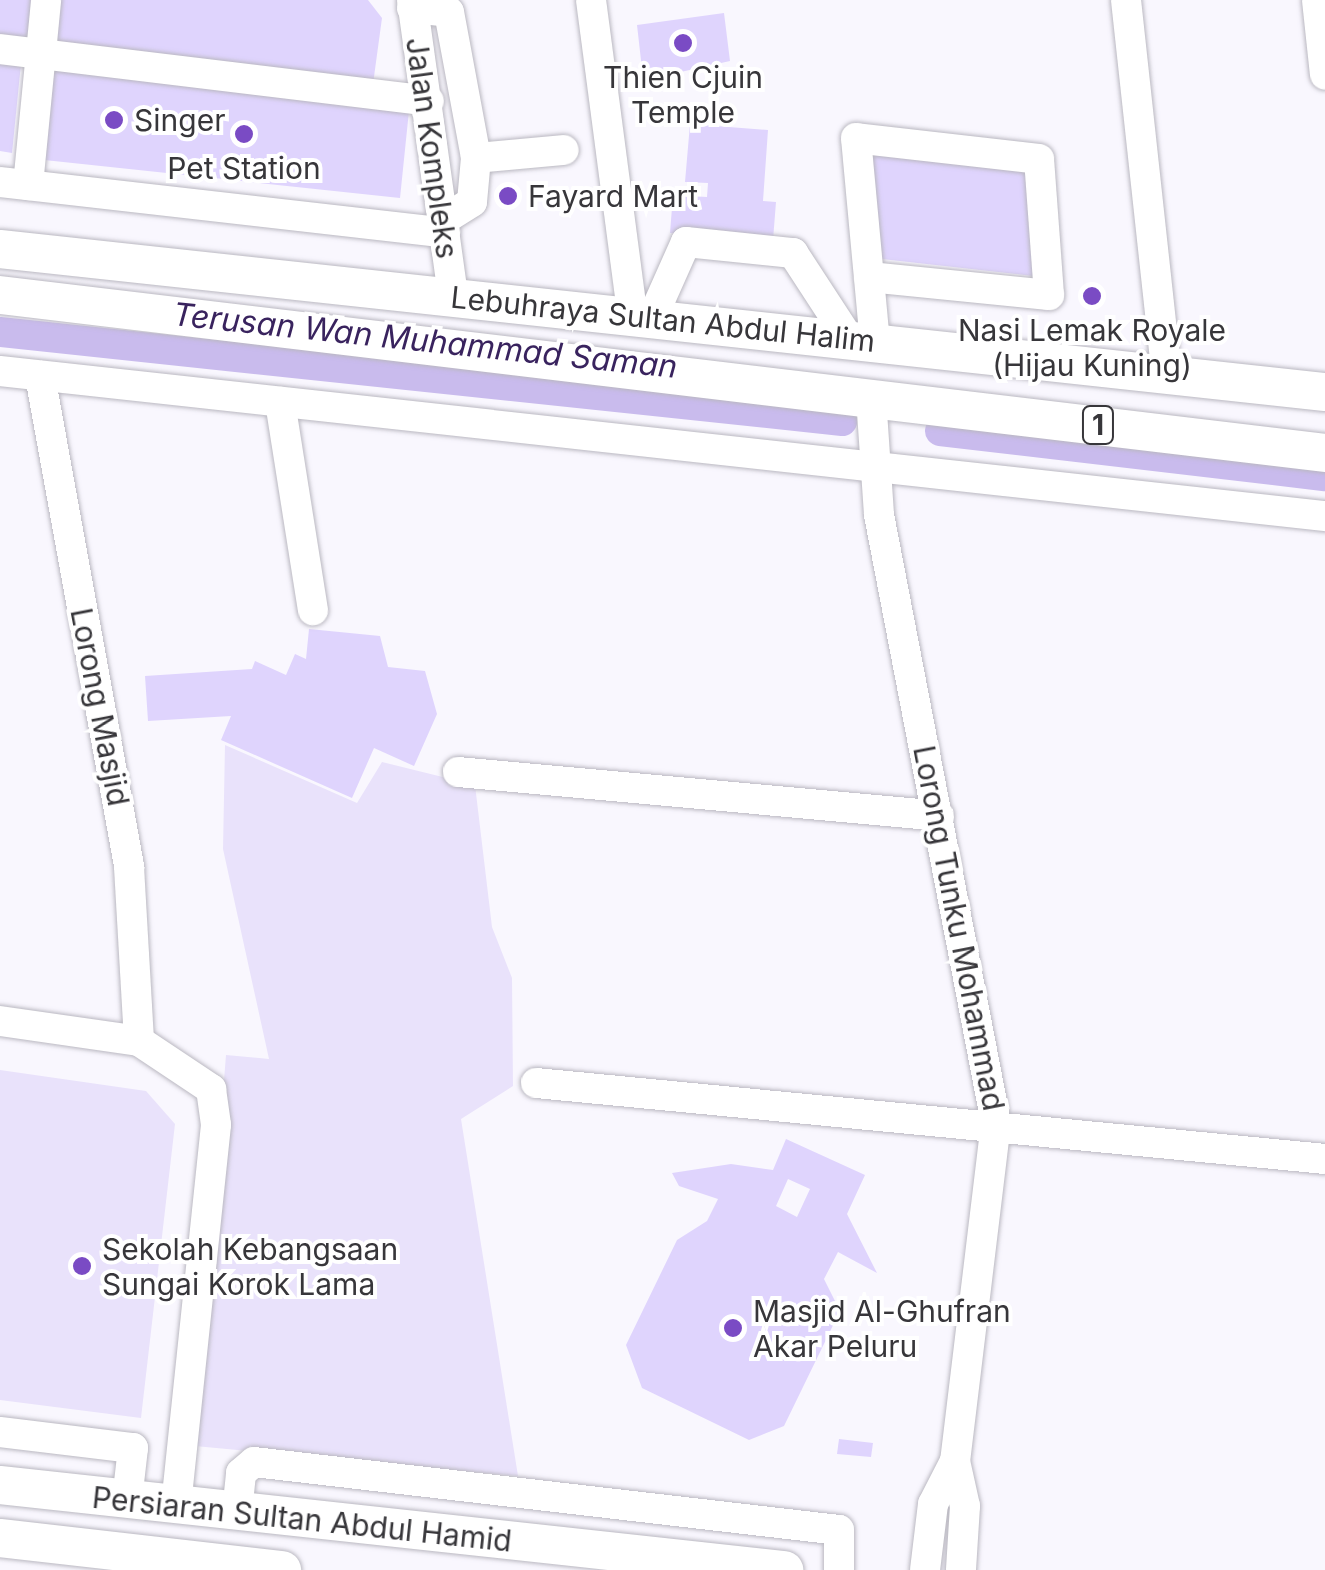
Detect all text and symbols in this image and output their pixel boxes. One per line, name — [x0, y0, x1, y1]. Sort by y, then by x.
marker: Thien Cjuin Temple — [672, 32, 694, 54]
street label: Jalan Kompleks — [399, 35, 465, 261]
place label: Thien Cjuin Temple — [603, 59, 763, 130]
place label: Singer — [134, 102, 225, 138]
marker: Singer — [103, 109, 125, 131]
marker: Pet Station — [233, 123, 255, 145]
place label: Pet Station — [167, 150, 321, 186]
place label: Fayard Mart — [528, 178, 698, 214]
marker: Fayard Mart — [497, 185, 519, 207]
street label: Lebuhraya Sultan Abdul Halim — [449, 279, 877, 359]
marker: Nasi Lemak Royale (Hijau Kuning) — [1081, 285, 1103, 307]
water label: Terusan Wan Muhammad Saman — [171, 295, 679, 387]
place label: Nasi Lemak Royale (Hijau Kuning) — [958, 312, 1226, 382]
road number: 1 — [1080, 402, 1116, 448]
street label: Lorong Masjid — [63, 605, 137, 809]
street label: Lorong Tunku Mohammad — [906, 742, 1012, 1114]
place label: Sekolah Kebangsaan Sungai Korok Lama — [102, 1231, 398, 1302]
marker: Sekolah Kebangsaan Sungai Korok Lama — [71, 1255, 93, 1277]
place label: Masjid Al-Ghufran Akar Peluru — [753, 1293, 1011, 1364]
marker: Masjid Al-Ghufran Akar Peluru — [722, 1317, 744, 1339]
street label: Persiaran Sultan Abdul Hamid — [90, 1479, 514, 1559]

